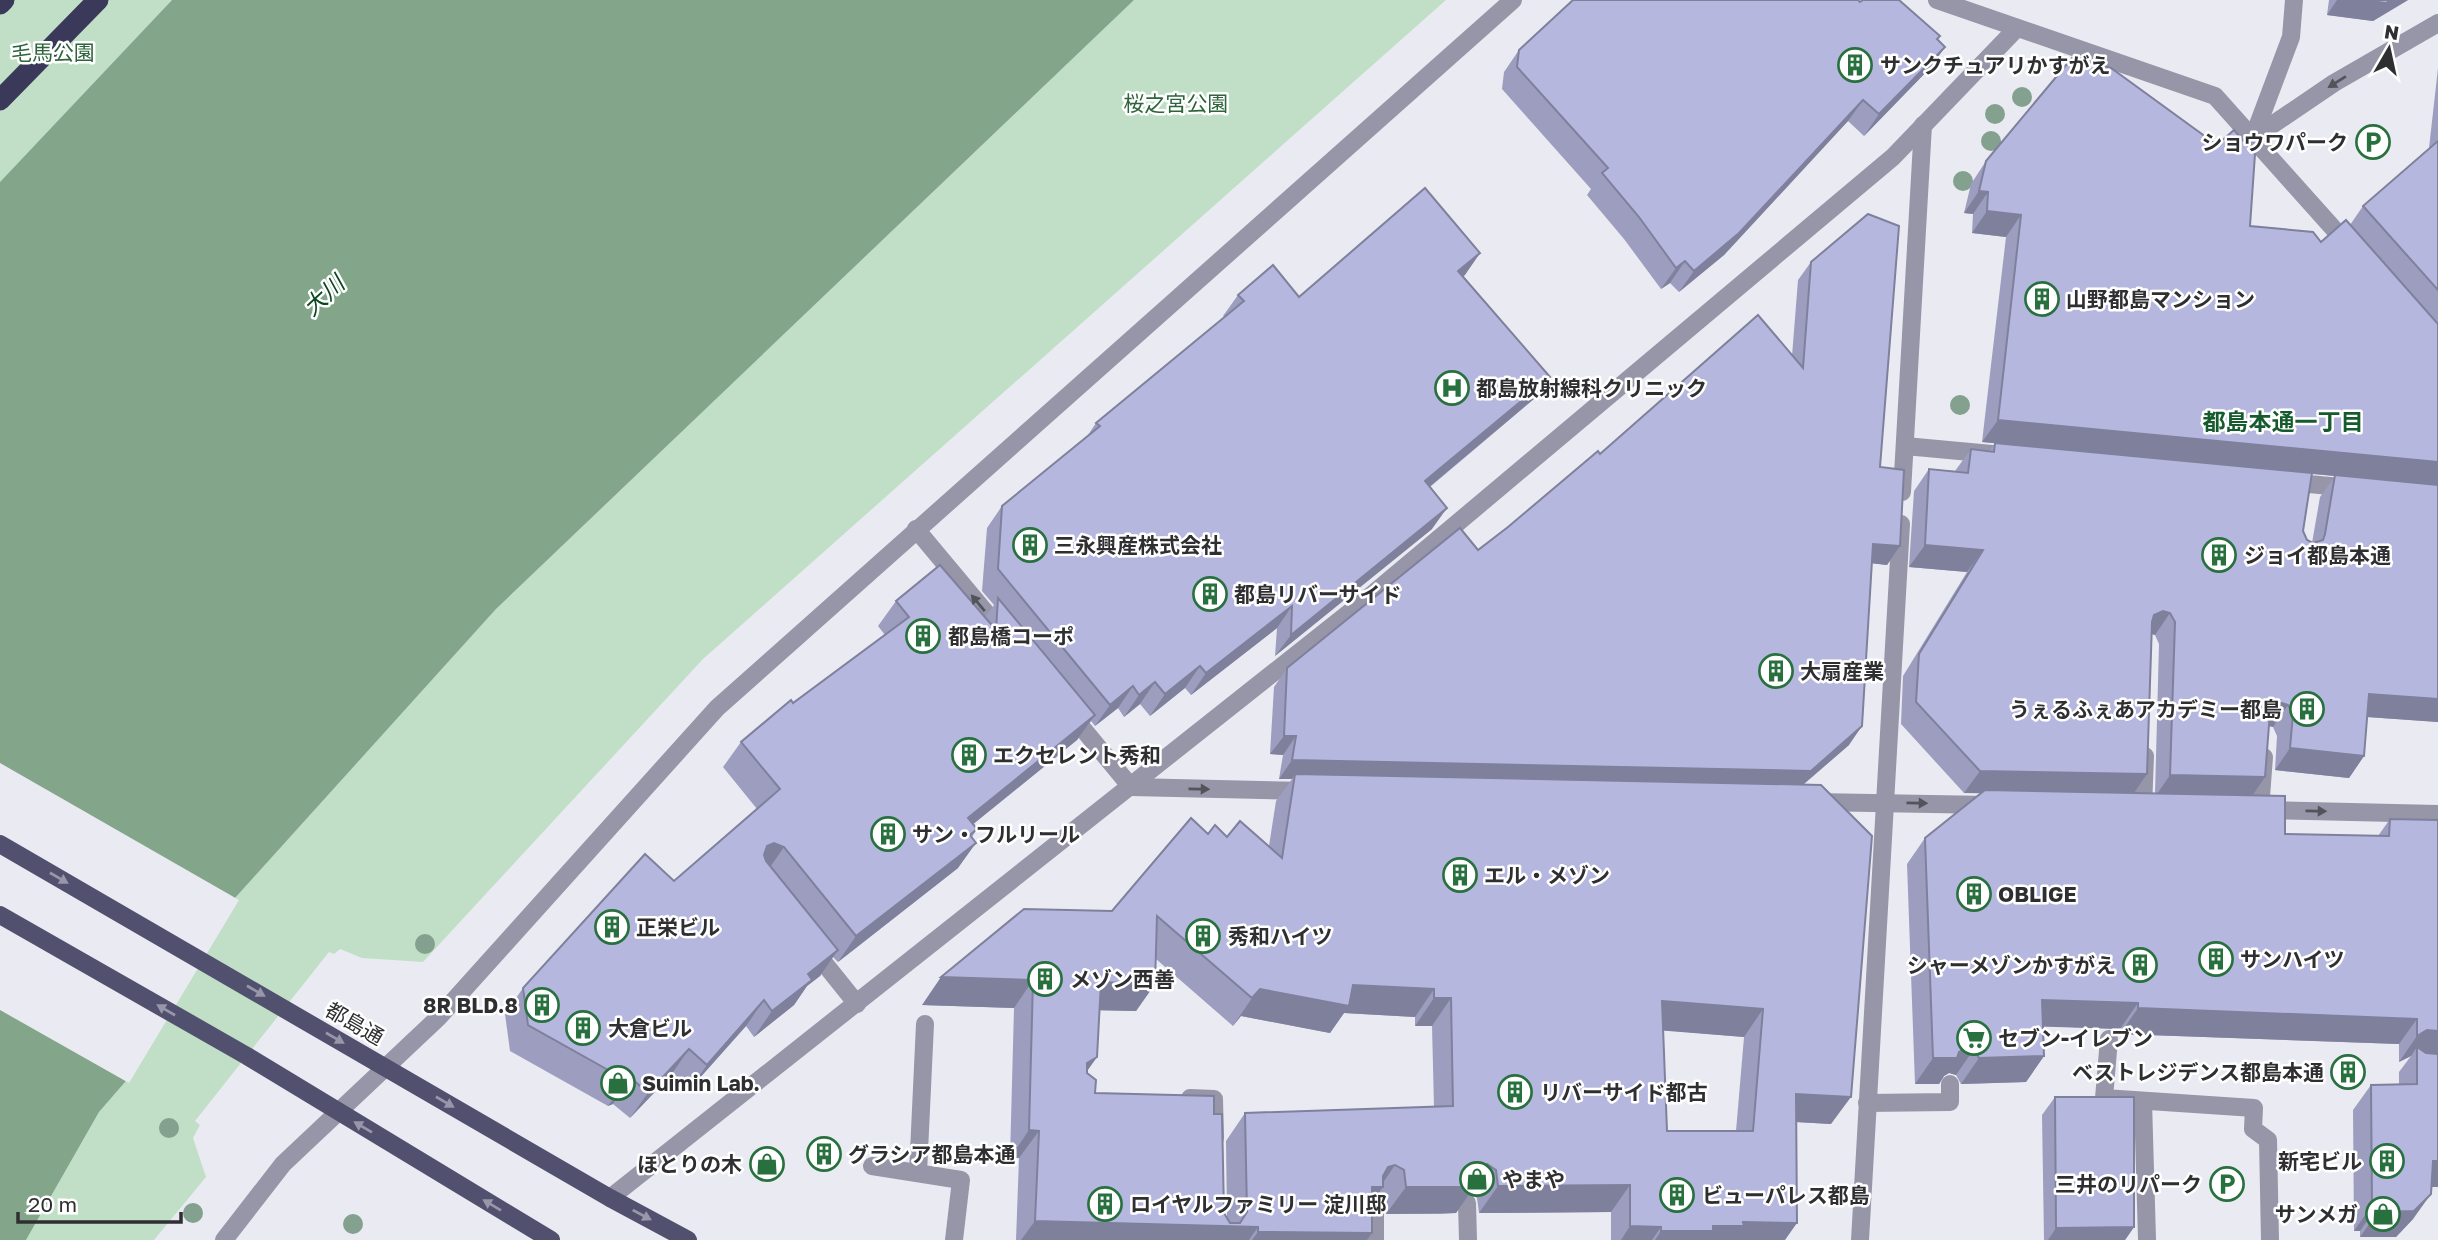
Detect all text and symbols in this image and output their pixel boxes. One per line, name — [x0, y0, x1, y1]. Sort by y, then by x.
north arrow — [2354, 14, 2424, 84]
text: N — [2383, 19, 2401, 44]
park label: 毛馬公園 — [11, 39, 95, 65]
building icon: サンクチュアリかすがえ — [1836, 46, 1874, 84]
place label: サンクチュアリかすがえ — [1880, 52, 2111, 78]
one-way arrow — [2327, 76, 2346, 88]
park label: 桜之宮公園 — [1124, 90, 1229, 116]
parking icon: ショウワパーク — [2354, 123, 2392, 161]
place label: ショウワパーク — [2201, 129, 2348, 155]
water label: 大川 — [297, 267, 352, 321]
building icon: 山野都島マンション — [2023, 280, 2061, 318]
place label: 山野都島マンション — [2066, 286, 2255, 312]
hospital icon: 都島放射線科クリニック — [1433, 369, 1471, 407]
place label: 都島放射線科クリニック — [1476, 375, 1707, 401]
district label: 都島本通一丁目 — [2203, 407, 2364, 435]
building icon: 三永興産株式会社 — [1011, 526, 1049, 564]
place label: 三永興産株式会社 — [1054, 532, 1222, 558]
building icon: ジョイ都島本通 — [2200, 536, 2238, 574]
place label: ジョイ都島本通 — [2244, 542, 2391, 568]
building icon: 都島リバーサイド — [1191, 575, 1229, 613]
place label: 都島リバーサイド — [1234, 581, 1402, 607]
one-way arrow — [970, 594, 985, 612]
building icon: 都島橋コーポ — [904, 617, 942, 655]
place label: 都島橋コーポ — [948, 623, 1074, 649]
building icon: 大扇産業 — [1757, 652, 1795, 690]
place label: 大扇産業 — [1800, 658, 1884, 684]
building icon: うぇるふぇあアカデミー都島 — [2288, 690, 2326, 728]
place label: うぇるふぇあアカデミー都島 — [2009, 696, 2282, 722]
building icon: エクセレント秀和 — [950, 736, 988, 774]
place label: エクセレント秀和 — [993, 742, 1161, 768]
one-way arrow — [1189, 783, 1211, 794]
one-way arrow — [1906, 797, 1928, 809]
one-way arrow — [2305, 806, 2327, 817]
building icon: サン・フルリール — [869, 815, 907, 853]
place label: サン・フルリール — [912, 821, 1080, 847]
building icon: エル・メゾン — [1441, 856, 1479, 894]
place label: エル・メゾン — [1484, 862, 1610, 888]
one-way arrow — [50, 872, 69, 884]
building icon: OBLIGE — [1955, 875, 1993, 913]
place label: OBLIGE — [1998, 881, 2077, 907]
building icon: 正栄ビル — [593, 908, 631, 946]
place label: 正栄ビル — [636, 914, 720, 940]
building icon: 秀和ハイツ — [1184, 917, 1222, 955]
place label: 秀和ハイツ — [1228, 923, 1333, 949]
building icon: サンハイツ — [2197, 940, 2235, 978]
building icon: シャーメゾンかすがえ — [2121, 946, 2159, 984]
place label: サンハイツ — [2240, 946, 2345, 972]
place label: シャーメゾンかすがえ — [1907, 952, 2116, 978]
building icon: メゾン西善 — [1026, 960, 1064, 998]
place label: メゾン西善 — [1070, 966, 1175, 992]
one-way arrow — [247, 985, 266, 998]
building icon: 8R BLD.8 — [523, 986, 561, 1024]
place label: 8R BLD.8 — [423, 992, 518, 1018]
street label: 都島通 — [321, 996, 389, 1050]
one-way arrow — [156, 1004, 176, 1016]
building icon: 大倉ビル — [564, 1009, 602, 1047]
place label: 大倉ビル — [608, 1015, 692, 1041]
supermarket icon: セブン-イレブン — [1955, 1019, 1993, 1057]
place label: セブン-イレブン — [1998, 1025, 2153, 1051]
one-way arrow — [325, 1031, 345, 1043]
building icon: ベストレジデンス都島本通 — [2329, 1053, 2367, 1091]
place label: ベストレジデンス都島本通 — [2072, 1059, 2324, 1085]
shop icon: Suimin Lab. — [599, 1064, 637, 1102]
place label: Suimin Lab. — [642, 1070, 760, 1096]
building icon: リバーサイド都古 — [1496, 1073, 1534, 1111]
place label: リバーサイド都古 — [1540, 1079, 1708, 1105]
one-way arrow — [435, 1095, 454, 1108]
one-way arrow — [354, 1121, 373, 1133]
building icon: グラシア都島本通 — [805, 1135, 843, 1173]
place label: グラシア都島本通 — [848, 1141, 1016, 1167]
building icon: 新宅ビル — [2368, 1142, 2406, 1180]
shop icon: ほとりの木 — [748, 1145, 786, 1183]
place label: 新宅ビル — [2278, 1148, 2362, 1174]
place label: ほとりの木 — [637, 1151, 742, 1177]
shop icon: やまや — [1458, 1160, 1496, 1198]
parking icon: 三井のリパーク — [2208, 1165, 2246, 1203]
place label: やまや — [1502, 1166, 1565, 1192]
place label: 三井のリパーク — [2055, 1171, 2202, 1197]
building icon: ビューパレス都島 — [1658, 1176, 1696, 1214]
scale bar — [18, 1180, 180, 1224]
place label: ビューパレス都島 — [1702, 1182, 1870, 1208]
building icon: ロイヤルファミリー 淀川邸 — [1086, 1185, 1124, 1223]
text: 20 m — [28, 1191, 77, 1217]
place label: ロイヤルファミリー 淀川邸 — [1130, 1191, 1387, 1217]
shop icon: サンメガ — [2364, 1195, 2402, 1233]
one-way arrow — [483, 1198, 502, 1211]
place label: サンメガ — [2275, 1201, 2358, 1227]
one-way arrow — [632, 1209, 652, 1221]

